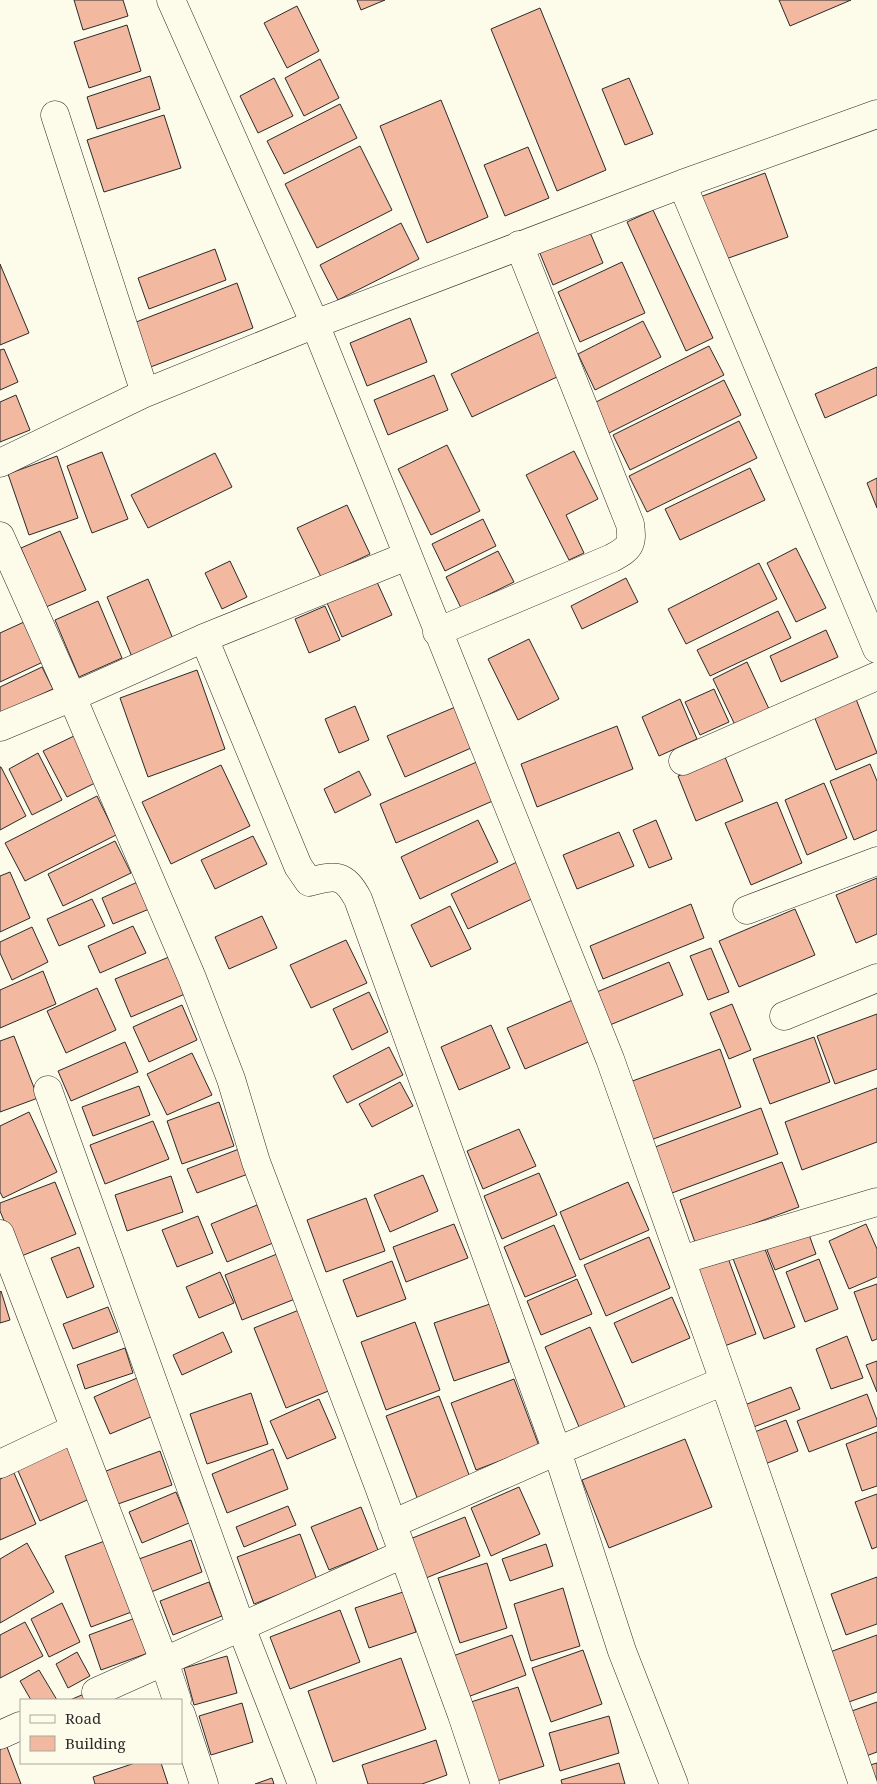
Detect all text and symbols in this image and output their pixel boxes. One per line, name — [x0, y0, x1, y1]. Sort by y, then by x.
legend — [20, 1699, 182, 1764]
text: Road — [65, 1708, 101, 1728]
text: Building — [65, 1733, 126, 1753]

